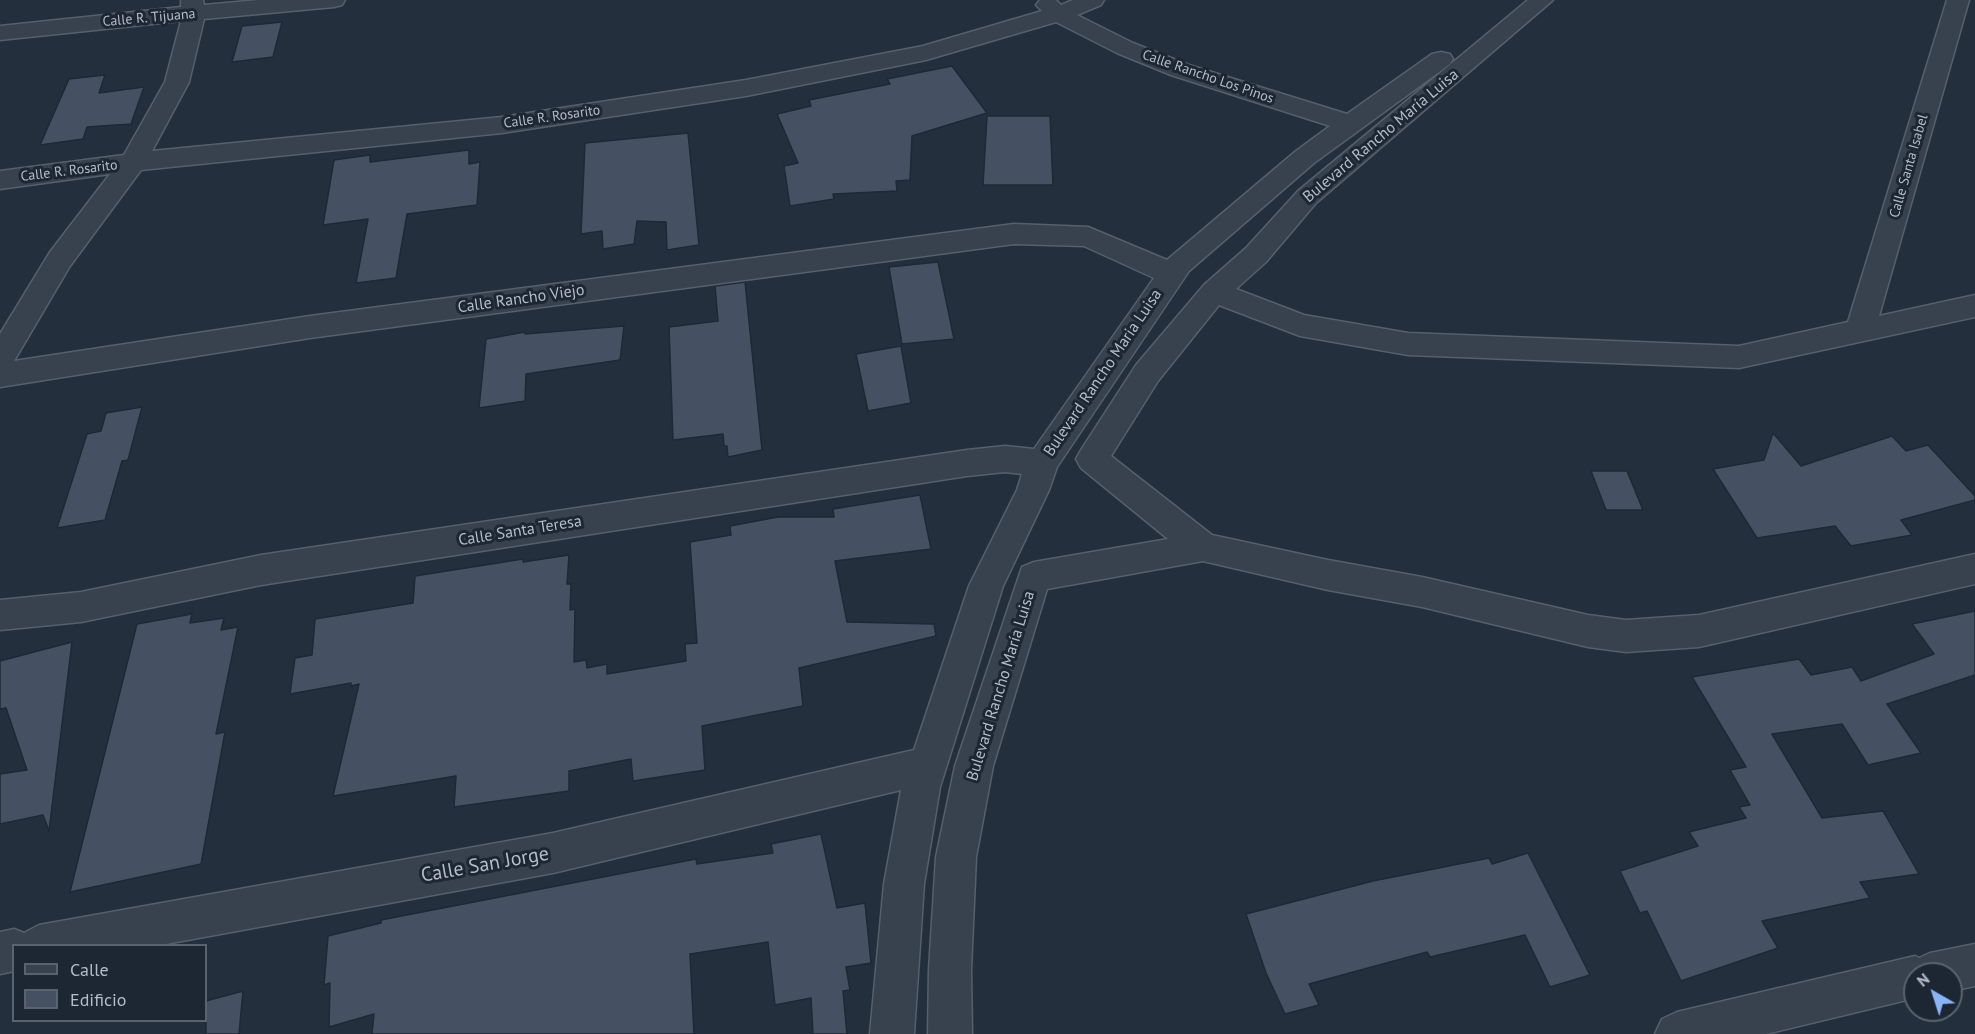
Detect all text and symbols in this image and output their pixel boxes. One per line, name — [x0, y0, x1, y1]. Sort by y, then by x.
street label: Calle R. Tijuana — [102, 6, 196, 30]
street label: Calle Rancho Los Pinos — [1140, 47, 1276, 107]
street label: Bulevard Rancho María Luisa — [1299, 65, 1463, 207]
street label: Calle R. Rosarito — [503, 102, 601, 132]
street label: Calle Santa Isabel — [1886, 112, 1932, 220]
street label: Calle R. Rosarito — [20, 157, 118, 185]
street label: Calle Rancho Viejo — [456, 281, 586, 317]
street label: Bulevard Rancho Maria Luisa — [1040, 286, 1166, 460]
street label: Calle Santa Teresa — [457, 512, 583, 550]
street label: Bulevard Rancho María Luisa — [963, 589, 1039, 783]
street label: Calle San Jorge — [419, 842, 551, 888]
legend — [12, 944, 207, 1022]
text: Calle — [70, 958, 109, 981]
north arrow — [1903, 962, 1963, 1022]
text: N — [1913, 968, 1933, 991]
text: Edificio — [70, 988, 126, 1011]

